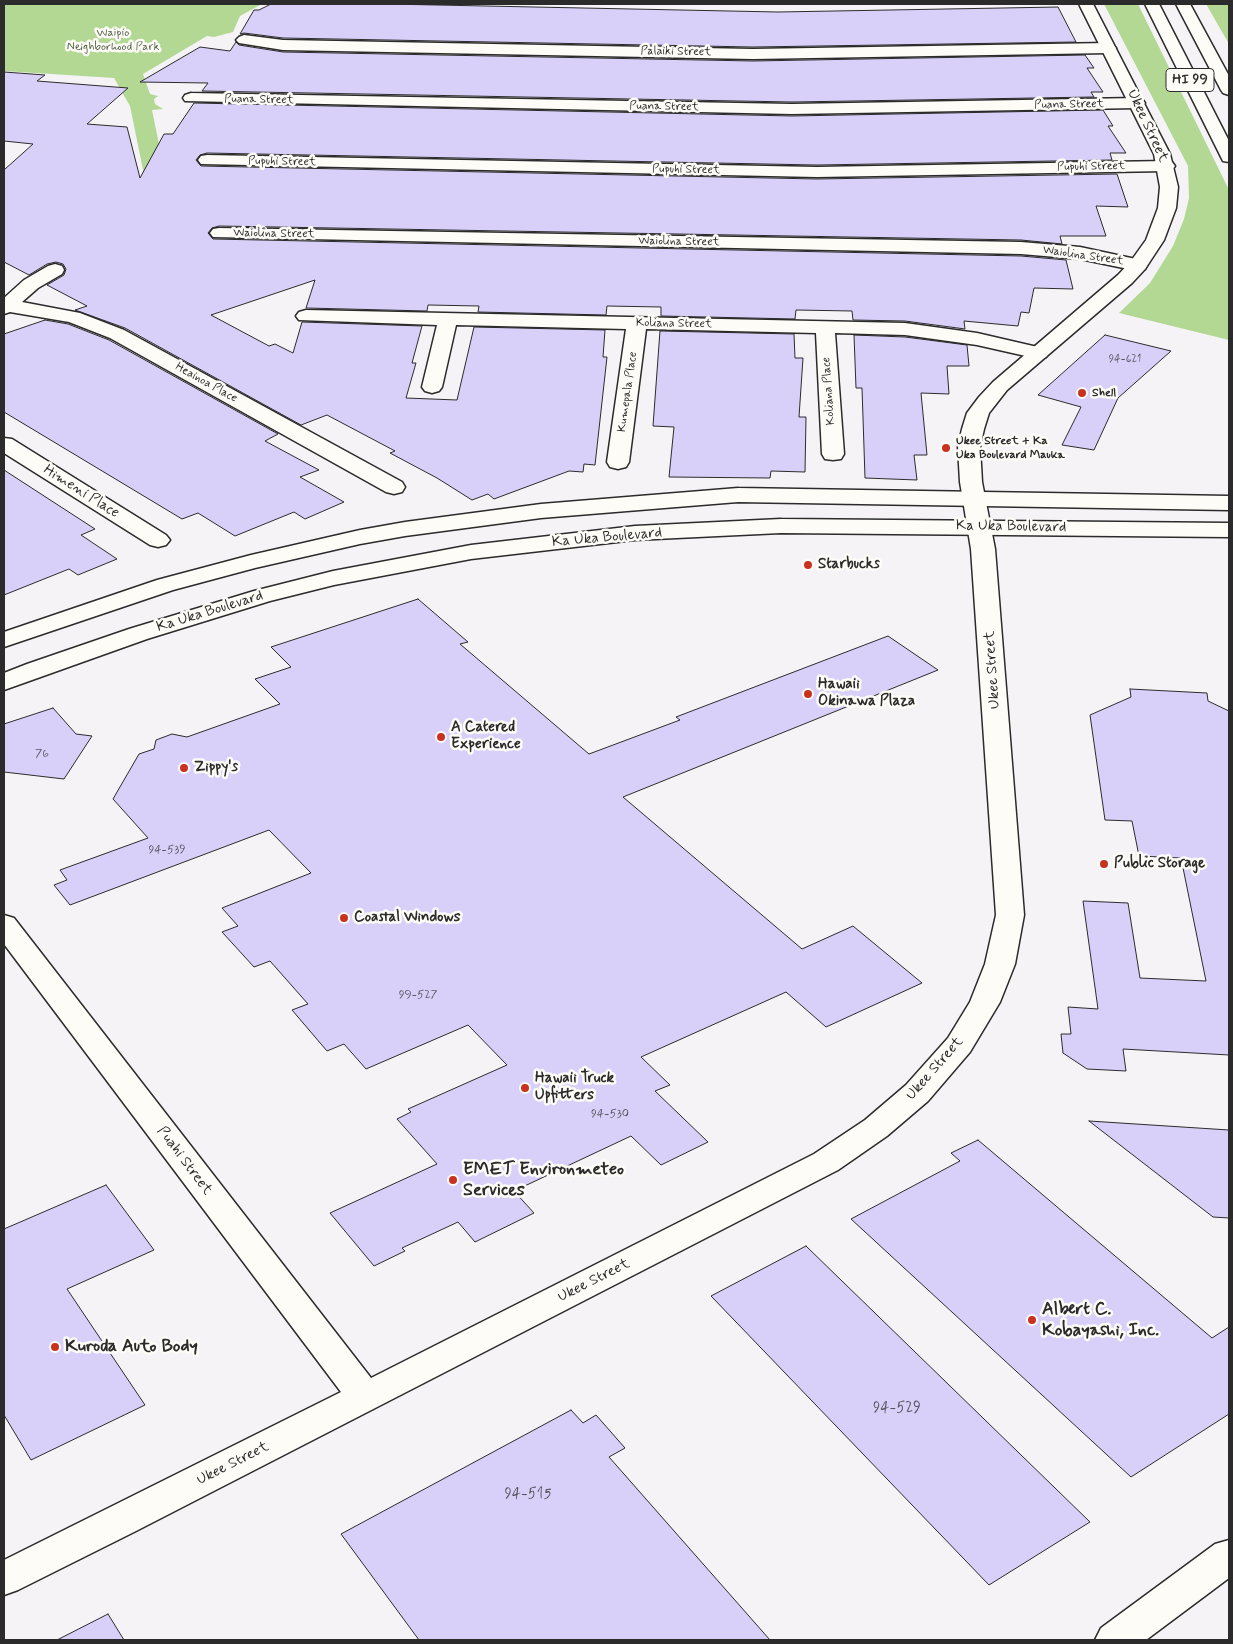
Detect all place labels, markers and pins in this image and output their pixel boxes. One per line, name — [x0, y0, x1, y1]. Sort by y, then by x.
place label: Shell — [1092, 386, 1116, 400]
marker: Shell — [1076, 387, 1088, 399]
place label: Ukee Street + Ka Uka Boulevard Mauka — [956, 434, 1065, 462]
marker: Ukee Street + Ka Uka Boulevard Mauka — [940, 442, 952, 454]
place label: Starbucks — [818, 556, 880, 574]
marker: Starbucks — [802, 559, 814, 571]
place label: Hawaii Okinawa Plaza — [818, 676, 915, 711]
marker: Hawaii Okinawa Plaza — [802, 688, 814, 700]
place label: A Catered Experience — [451, 719, 521, 754]
marker: A Catered Experience — [435, 731, 447, 743]
place label: Zippy's — [194, 759, 238, 777]
marker: Zippy's — [178, 762, 190, 774]
place label: Public Storage — [1114, 855, 1205, 873]
marker: Public Storage — [1098, 858, 1110, 870]
place label: Coastal Windows — [354, 909, 460, 927]
marker: Coastal Windows — [338, 912, 350, 924]
place label: Hawaii Truck Upfitters — [535, 1070, 614, 1105]
marker: Hawaii Truck Upfitters — [519, 1082, 531, 1094]
place label: EMET Environmeteo Services — [463, 1159, 624, 1202]
marker: EMET Environmeteo Services — [447, 1174, 459, 1186]
place label: Albert C. Kobayashi, Inc. — [1042, 1299, 1159, 1342]
marker: Albert C. Kobayashi, Inc. — [1026, 1314, 1038, 1326]
place label: Kuroda Auto Body — [65, 1336, 198, 1358]
marker: Kuroda Auto Body — [49, 1341, 61, 1353]

